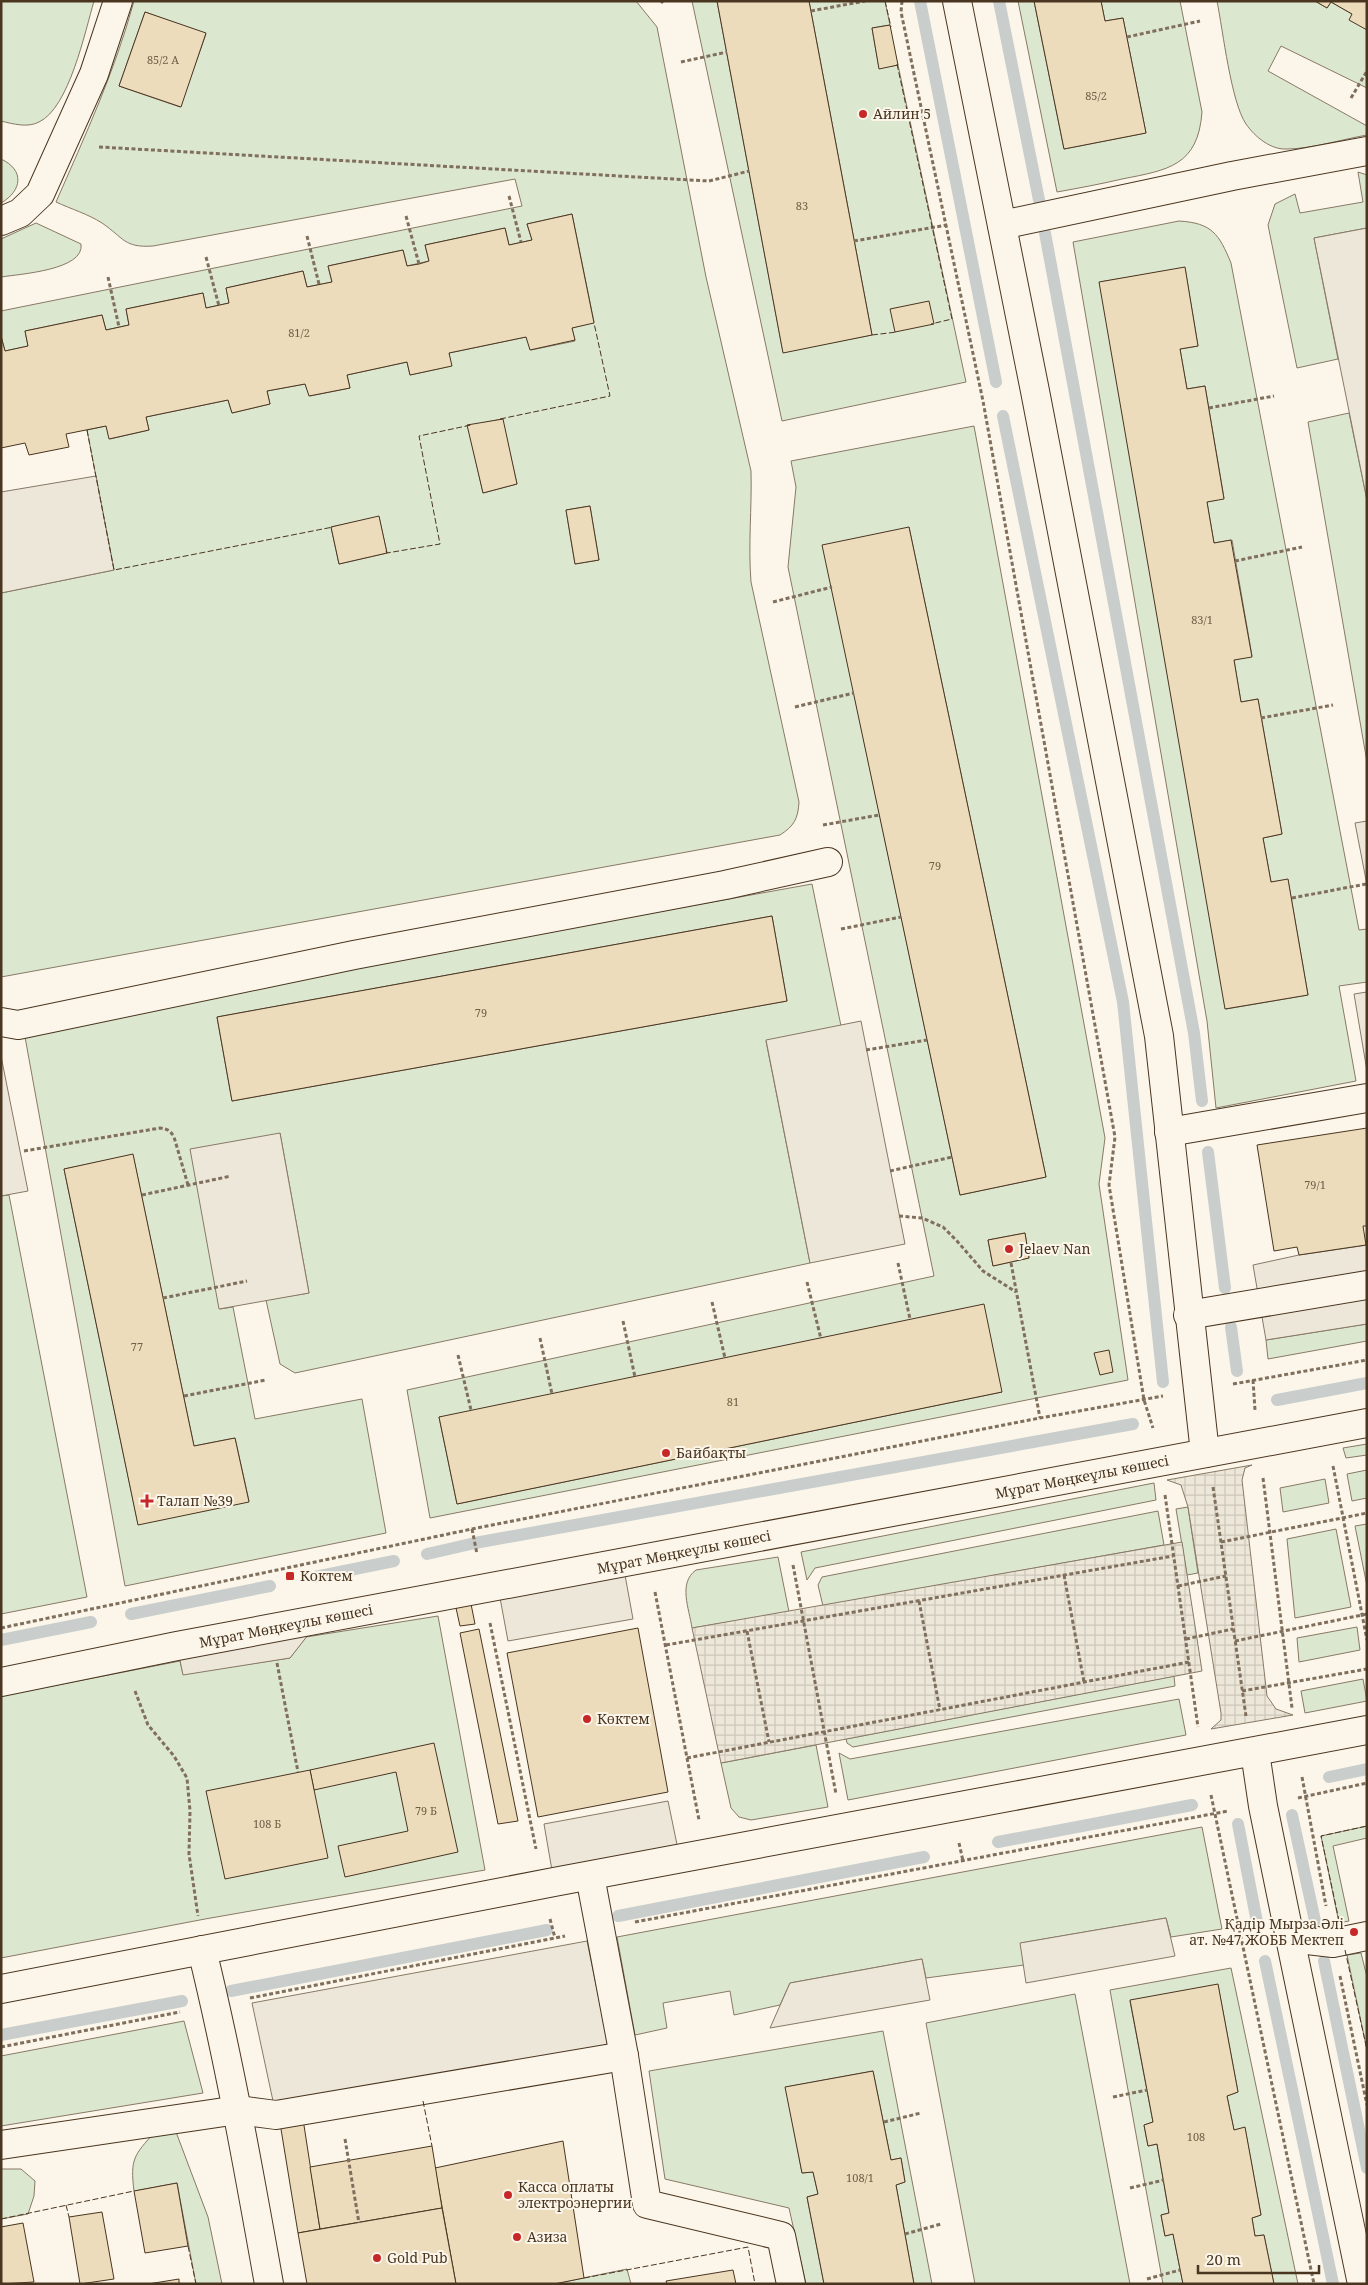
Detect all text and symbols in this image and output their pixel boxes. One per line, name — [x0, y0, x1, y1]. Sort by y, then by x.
house number: 85/2 А — [147, 52, 179, 67]
house number: 85/2 — [1085, 88, 1107, 103]
place label: Айлин 5 — [873, 104, 931, 123]
marker: Айлин 5 — [857, 108, 869, 120]
house number: 83 — [796, 198, 808, 213]
house number: 81/2 — [288, 325, 310, 340]
house number: 83/1 — [1191, 612, 1213, 627]
house number: 79 — [929, 858, 941, 873]
house number: 79 — [475, 1005, 487, 1020]
house number: 79/1 — [1304, 1177, 1326, 1192]
place label: Jelaev Nan — [1018, 1239, 1091, 1258]
marker: Jelaev Nan — [1003, 1243, 1015, 1255]
house number: 77 — [131, 1339, 143, 1354]
house number: 81 — [727, 1394, 739, 1409]
place label: Байбақты — [676, 1443, 746, 1462]
marker: Байбақты — [660, 1447, 672, 1459]
street label: Мұрат Мөңкеұлы көшесі — [993, 1450, 1171, 1503]
place label: Талап №39 — [157, 1491, 233, 1510]
marker: Талап №39 — [141, 1495, 153, 1507]
street label: Мұрат Мөңкеұлы көшесі — [595, 1525, 773, 1578]
place label: Коктем — [300, 1566, 353, 1585]
marker: Коктем — [284, 1570, 296, 1582]
street label: Мұрат Мөңкеұлы көшесі — [197, 1599, 375, 1652]
place label: Көктем — [597, 1709, 650, 1728]
marker: Көктем — [581, 1713, 593, 1725]
house number: 79 Б — [415, 1803, 437, 1818]
house number: 108 Б — [253, 1816, 281, 1831]
place label: Қадір Мырза Әлі ат. №47 ЖОББ Мектеп — [1189, 1914, 1344, 1949]
marker: Қадір Мырза Әлі ат. №47 ЖОББ Мектеп — [1348, 1926, 1360, 1938]
house number: 108 — [1187, 2129, 1205, 2144]
house number: 108/1 — [846, 2170, 874, 2185]
place label: Касса оплаты электроэнергии — [518, 2177, 632, 2212]
marker: Касса оплаты электроэнергии — [502, 2189, 514, 2201]
place label: Азиза — [527, 2227, 568, 2246]
marker: Азиза — [511, 2231, 523, 2243]
scale bar — [1198, 2242, 1319, 2274]
place label: Gold Pub — [387, 2248, 448, 2267]
text: 20 m — [1206, 2249, 1241, 2269]
marker: Gold Pub — [371, 2252, 383, 2264]

